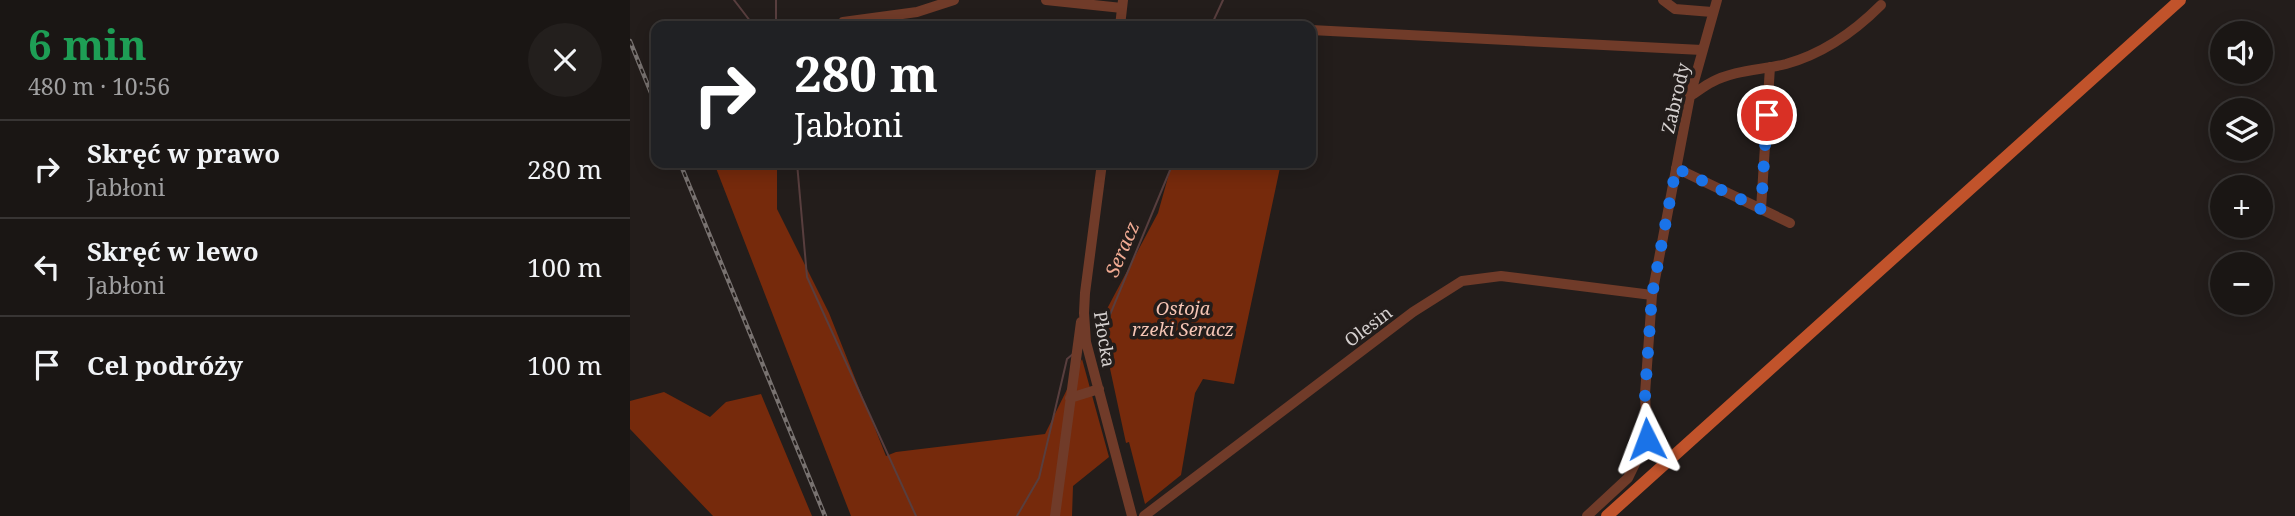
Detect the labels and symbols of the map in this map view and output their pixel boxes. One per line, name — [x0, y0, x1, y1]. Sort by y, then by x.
street label: Zabrody — [1655, 59, 1695, 136]
pin — [1737, 85, 1797, 145]
water label: Seracz — [1099, 217, 1145, 281]
park label: Ostoja rzeki Seracz — [1132, 296, 1234, 341]
street label: Olesin — [1339, 300, 1397, 352]
street label: Płocka — [1089, 309, 1121, 369]
position arrow — [1610, 402, 1684, 476]

